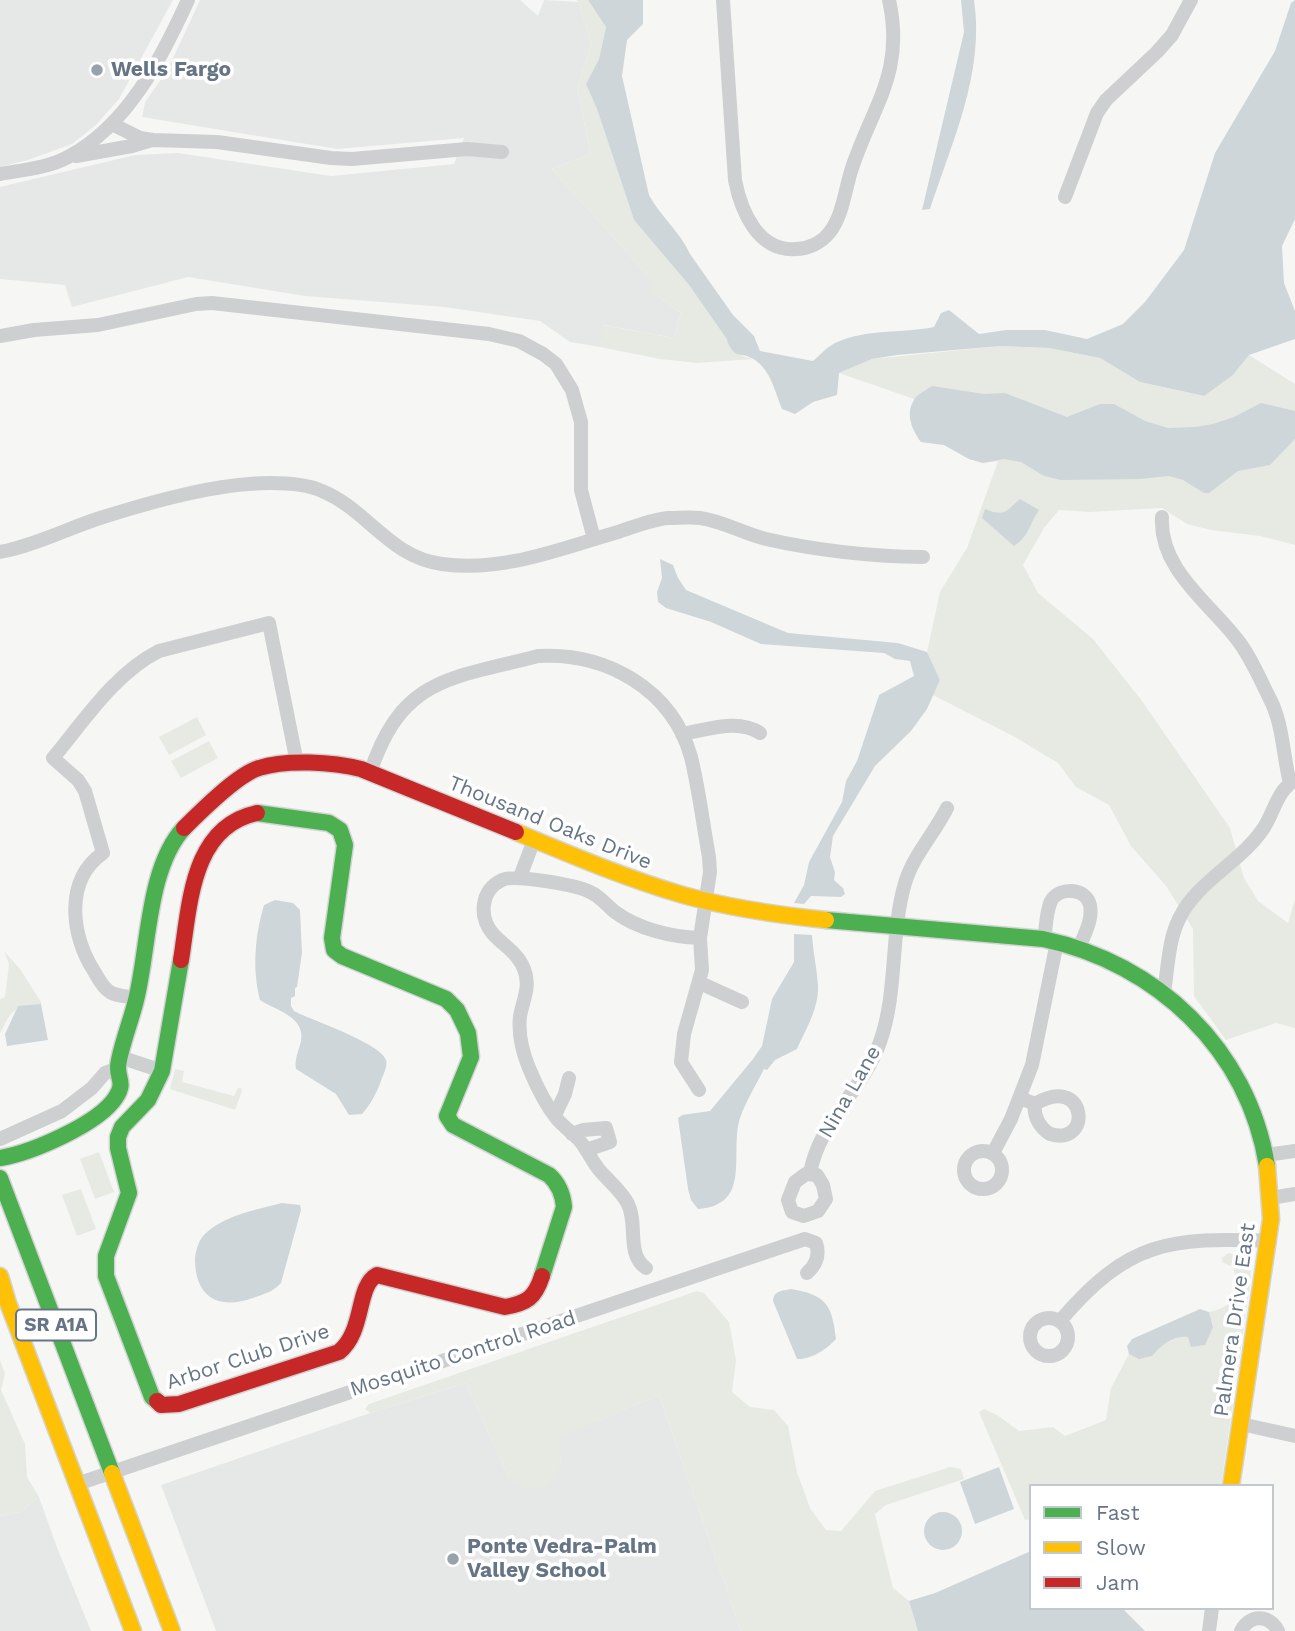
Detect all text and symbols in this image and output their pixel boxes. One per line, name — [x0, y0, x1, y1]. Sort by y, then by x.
place label: Wells Fargo — [111, 57, 231, 83]
marker: Wells Fargo — [89, 62, 105, 78]
street label: Thousand Oaks Drive — [445, 771, 655, 875]
street label: Nina Lane — [813, 1041, 887, 1143]
street label: Palmera Drive East — [1209, 1222, 1261, 1418]
street label: Mosquito Control Road — [347, 1306, 579, 1402]
road number: SR A1A — [16, 1310, 96, 1340]
street label: Arbor Club Drive — [163, 1319, 333, 1395]
legend — [1029, 1484, 1274, 1610]
text: Fast — [1096, 1500, 1140, 1525]
place label: Ponte Vedra-Palm Valley School — [467, 1534, 657, 1584]
text: Slow — [1096, 1535, 1146, 1560]
marker: Ponte Vedra-Palm Valley School — [445, 1551, 461, 1567]
text: Jam — [1096, 1570, 1139, 1595]

